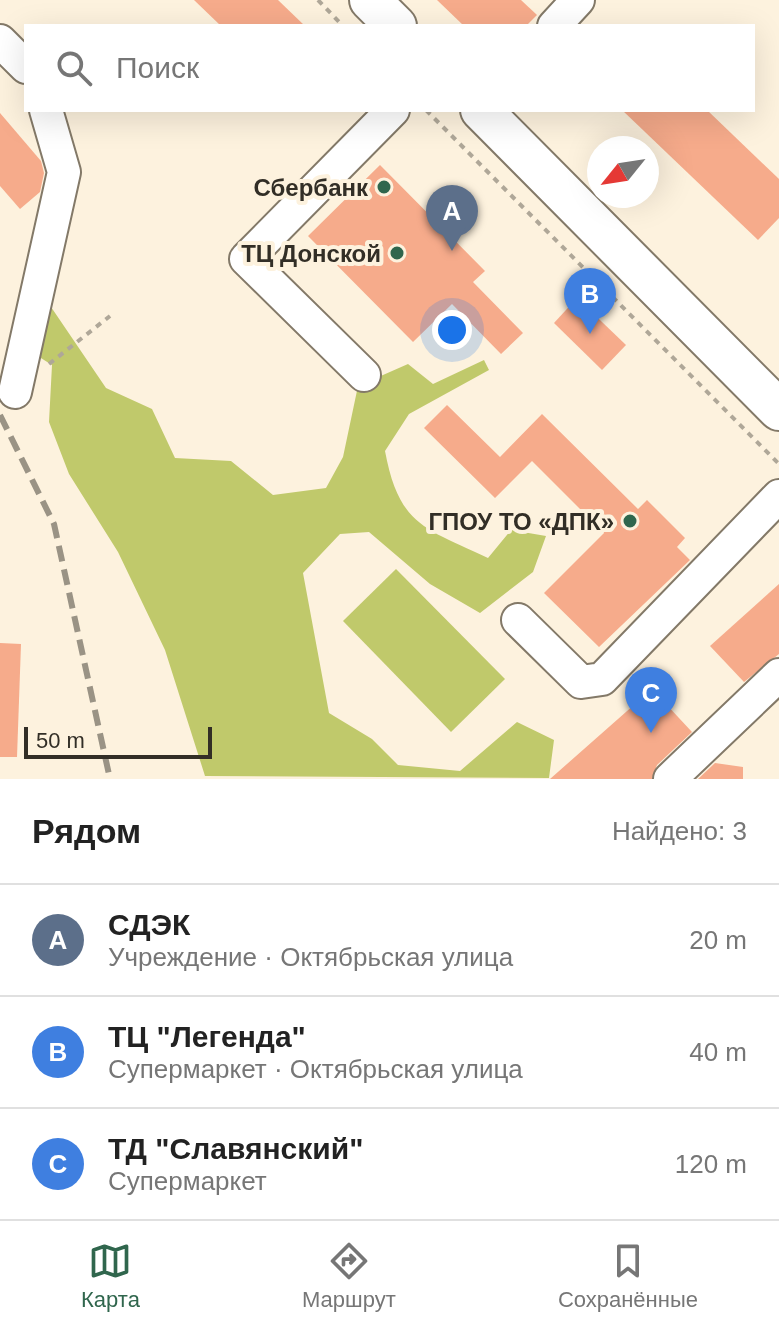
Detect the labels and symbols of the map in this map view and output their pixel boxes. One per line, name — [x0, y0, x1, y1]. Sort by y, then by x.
north arrow — [587, 136, 659, 208]
place label: Сбербанк — [253, 174, 369, 201]
marker: Сбербанк — [375, 178, 393, 196]
pin: A — [426, 185, 478, 251]
place label: ТЦ Донской — [241, 240, 381, 267]
marker: ТЦ Донской — [388, 244, 406, 262]
pin: B — [564, 268, 616, 334]
your location — [432, 310, 472, 350]
place label: ГПОУ ТО «ДПК» — [428, 508, 614, 535]
marker: ГПОУ ТО «ДПК» — [621, 512, 639, 530]
pin: C — [625, 667, 677, 733]
scale bar — [24, 723, 212, 759]

